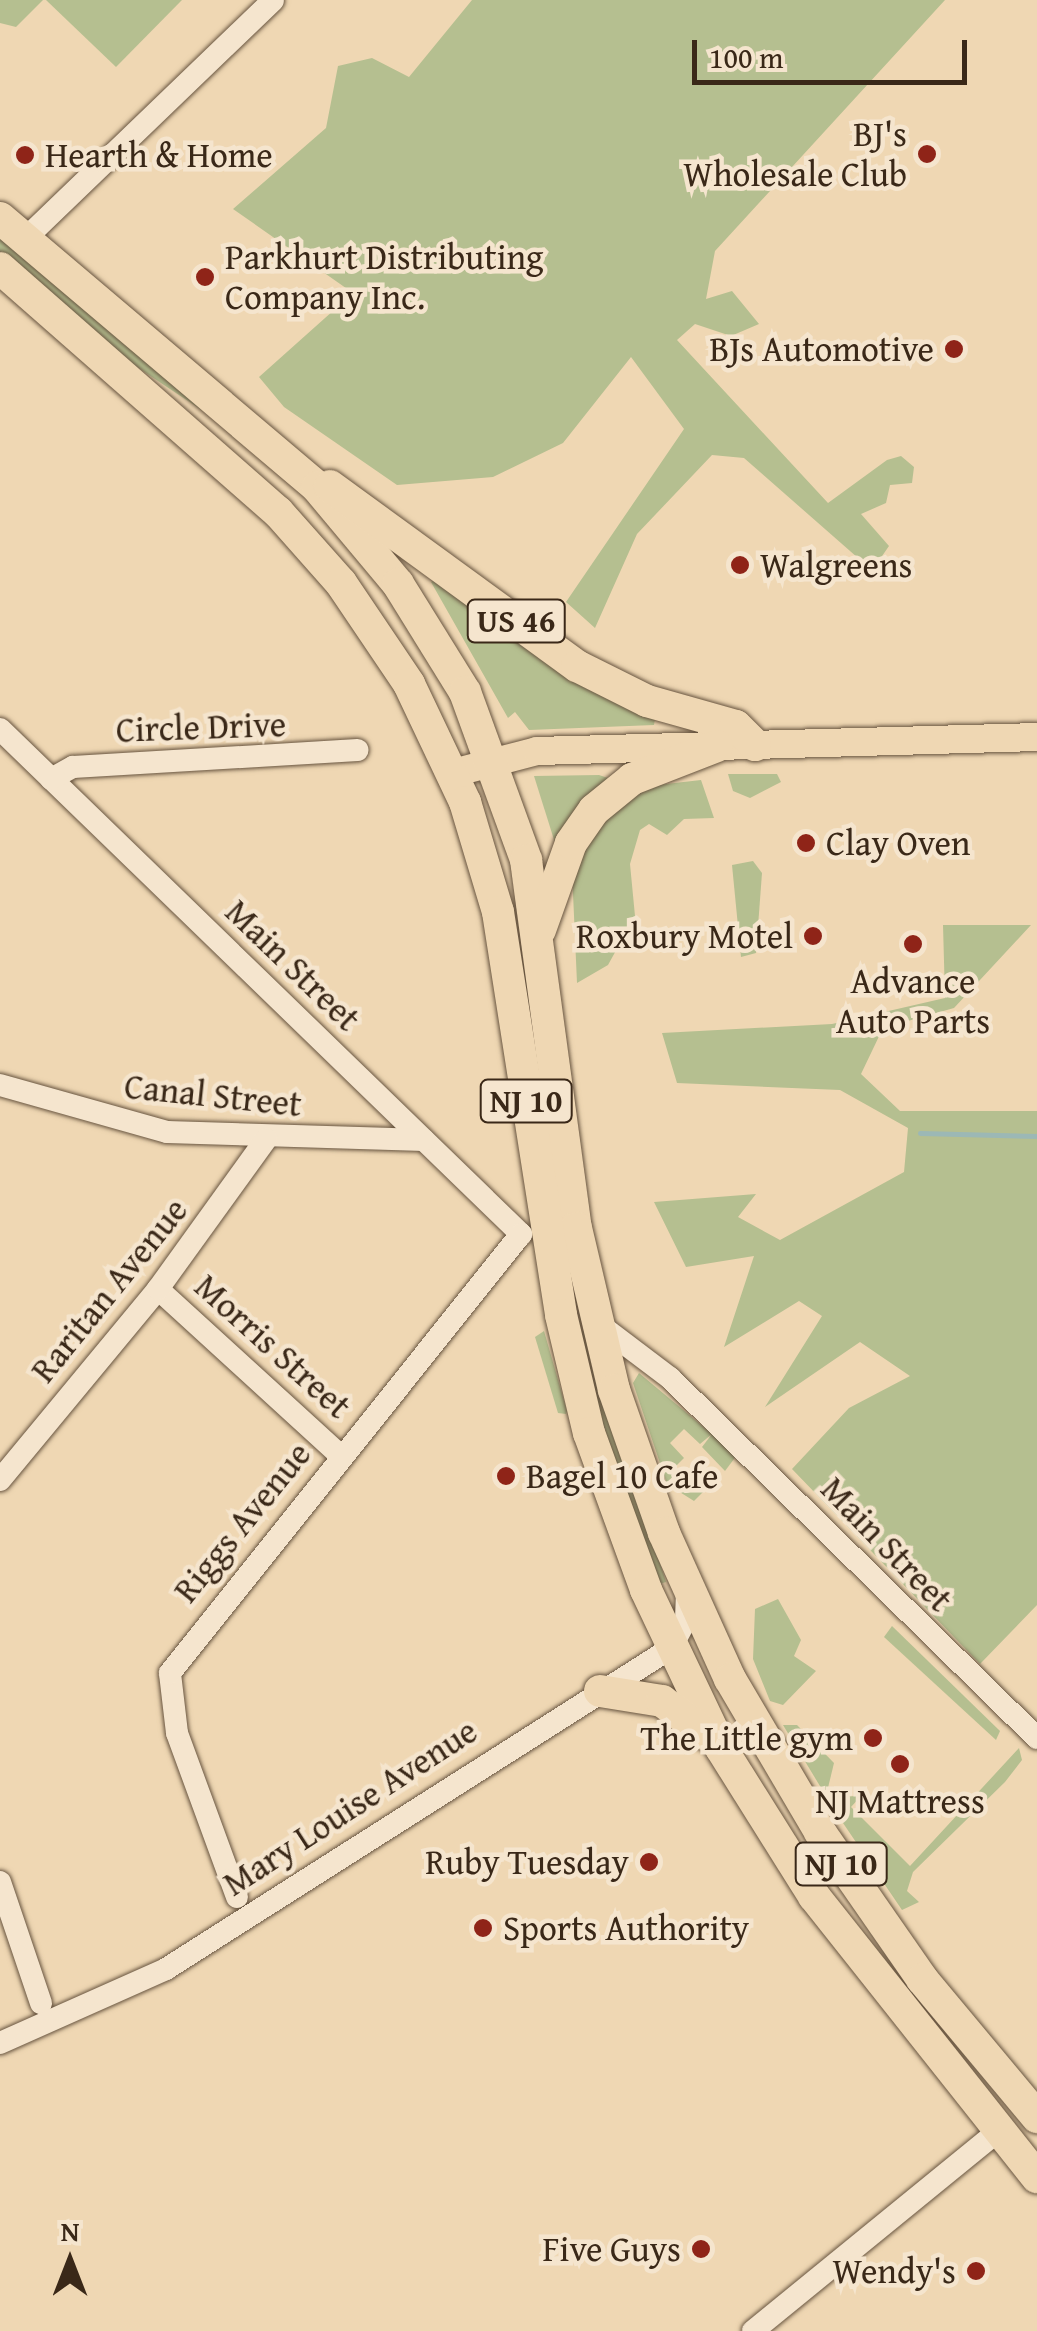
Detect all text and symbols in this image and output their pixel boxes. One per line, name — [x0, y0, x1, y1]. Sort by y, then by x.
scale bar — [697, 20, 972, 82]
text: 100 m — [709, 35, 783, 79]
place label: BJ's Wholesale Club — [683, 113, 907, 195]
place label: Hearth & Home — [45, 134, 273, 176]
marker: BJ's Wholesale Club — [916, 143, 938, 165]
marker: Hearth & Home — [14, 144, 36, 166]
place label: Parkhurt Distributing Company Inc. — [225, 236, 544, 318]
marker: Parkhurt Distributing Company Inc. — [194, 266, 216, 288]
place label: BJs Automotive — [710, 328, 934, 370]
marker: BJs Automotive — [943, 338, 965, 360]
place label: Walgreens — [760, 544, 912, 586]
marker: Walgreens — [729, 554, 751, 576]
road number: US 46 — [466, 594, 566, 648]
street label: Circle Drive — [115, 703, 287, 751]
place label: Clay Oven — [826, 822, 970, 864]
marker: Clay Oven — [795, 832, 817, 854]
street label: Main Street — [217, 891, 369, 1039]
place label: Roxbury Motel — [576, 915, 793, 957]
marker: Roxbury Motel — [802, 925, 824, 947]
marker: Advance Auto Parts — [902, 933, 924, 955]
place label: Advance Auto Parts — [836, 960, 990, 1042]
street label: Canal Street — [122, 1065, 304, 1125]
road number: NJ 10 — [478, 1074, 574, 1128]
street label: Raritan Avenue — [22, 1189, 196, 1391]
street label: Morris Street — [186, 1265, 360, 1427]
street label: Riggs Avenue — [165, 1433, 319, 1611]
place label: Bagel 10 Cafe — [526, 1455, 718, 1497]
marker: Bagel 10 Cafe — [495, 1465, 517, 1487]
street label: Main Street — [813, 1468, 961, 1620]
street label: Mary Louise Avenue — [215, 1709, 485, 1905]
place label: The Little gym — [641, 1717, 853, 1759]
marker: The Little gym — [862, 1727, 884, 1749]
marker: NJ Mattress — [889, 1753, 911, 1775]
place label: NJ Mattress — [815, 1780, 985, 1822]
road number: NJ 10 — [794, 1837, 888, 1891]
place label: Ruby Tuesday — [425, 1841, 629, 1883]
marker: Ruby Tuesday — [638, 1851, 660, 1873]
place label: Sports Authority — [503, 1907, 749, 1949]
marker: Sports Authority — [472, 1917, 494, 1939]
text: N — [61, 2210, 79, 2251]
north arrow — [20, 2211, 120, 2311]
place label: Five Guys — [542, 2228, 681, 2270]
marker: Five Guys — [690, 2238, 712, 2260]
place label: Wendy's — [833, 2250, 956, 2292]
marker: Wendy's — [965, 2260, 987, 2282]

